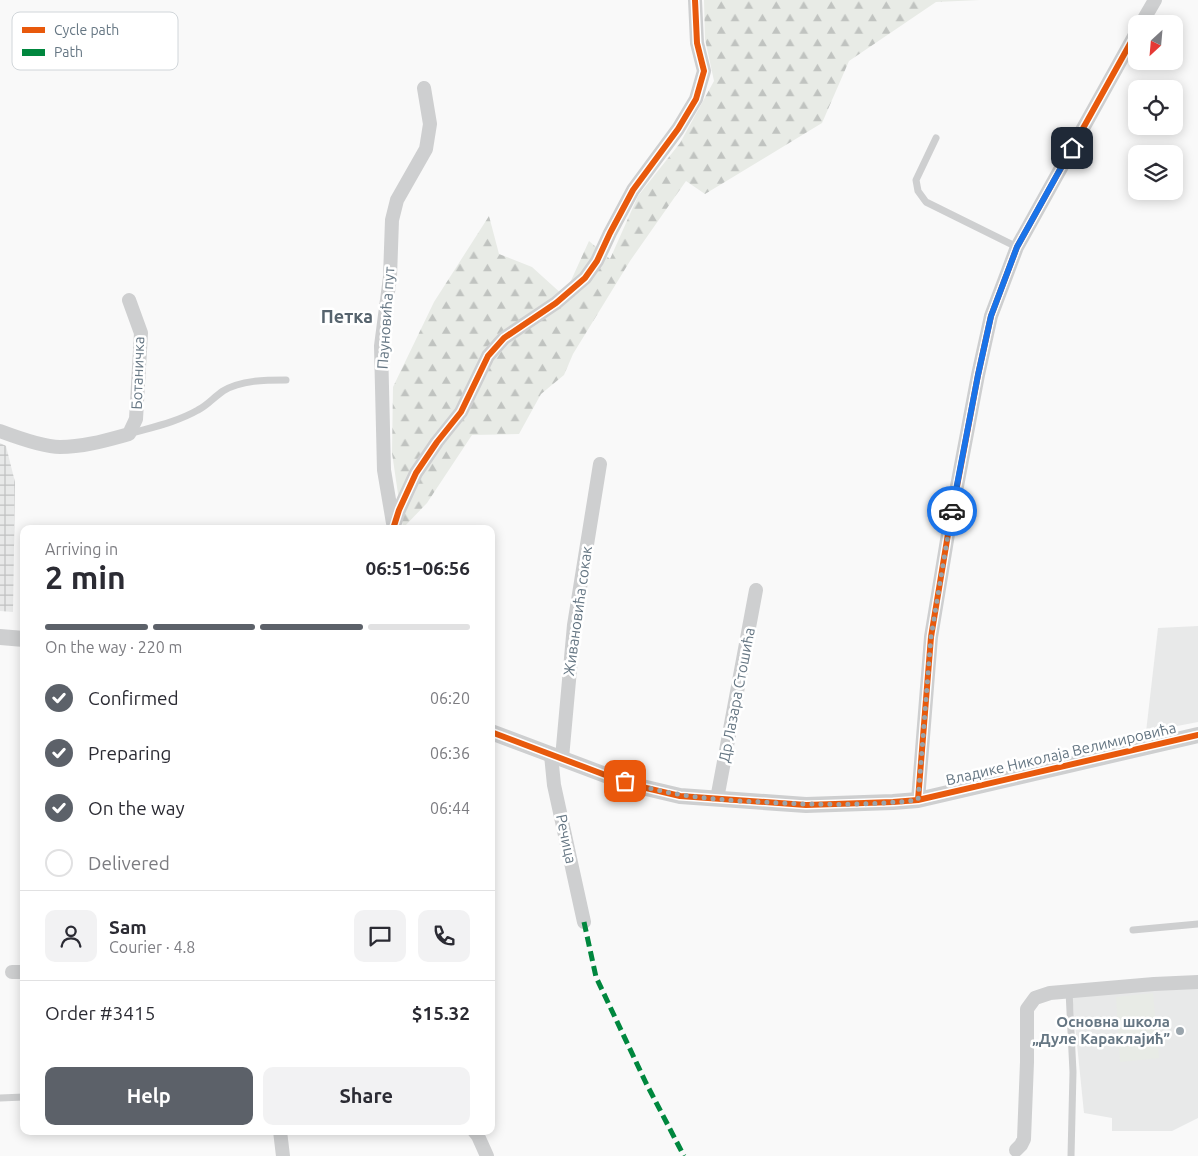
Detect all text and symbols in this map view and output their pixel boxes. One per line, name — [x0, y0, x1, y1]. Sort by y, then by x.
legend — [12, 12, 178, 70]
north arrow — [1128, 15, 1182, 70]
map controls — [1128, 15, 1183, 200]
text: Cycle path — [54, 22, 119, 38]
text: Path — [54, 44, 83, 60]
button: locate — [1128, 80, 1183, 135]
pin — [1051, 127, 1093, 169]
icon: home — [1058, 134, 1086, 162]
button: layers — [1128, 145, 1183, 200]
street label: Пауновића пут — [373, 266, 398, 370]
district label: Петка — [321, 306, 373, 326]
street label: Ботаничка — [128, 336, 147, 410]
courier — [927, 486, 977, 536]
icon: car — [938, 497, 966, 525]
text: Arriving in — [45, 540, 118, 558]
street label: Живановића сокак — [560, 545, 595, 677]
text: 06:51–06:56 — [365, 557, 470, 579]
text: 2 min — [45, 559, 126, 595]
street label: Др Лазара Стошића — [715, 626, 758, 764]
text: On the way · 220 m — [45, 638, 182, 656]
icon: check — [45, 684, 73, 712]
text: Confirmed — [88, 687, 179, 709]
text: 06:20 — [430, 689, 470, 707]
street label: Владике Николаја Велимировића — [944, 719, 1178, 788]
icon: check — [45, 739, 73, 767]
text: Preparing — [88, 742, 172, 764]
text: 06:36 — [430, 744, 470, 762]
pin — [604, 760, 646, 802]
icon: bag — [611, 767, 639, 795]
icon: check — [45, 794, 73, 822]
text: On the way — [88, 797, 185, 819]
text: 06:44 — [430, 799, 470, 817]
street label: Речица — [553, 813, 580, 865]
text: Delivered — [88, 852, 170, 874]
button: person — [45, 910, 97, 962]
button: chat — [354, 910, 406, 962]
button: phone — [418, 910, 470, 962]
text: Sam — [109, 916, 147, 938]
text: Courier · 4.8 — [109, 938, 195, 956]
text: Order #3415 — [45, 1002, 155, 1024]
text: $15.32 — [412, 1002, 470, 1024]
place label: Основна школа „Дуле Караклајић” — [1032, 1013, 1170, 1047]
marker: Основна школа „Дуле Караклајић” — [1174, 1025, 1186, 1037]
button: Help — [45, 1067, 253, 1125]
button: Share — [263, 1067, 470, 1125]

